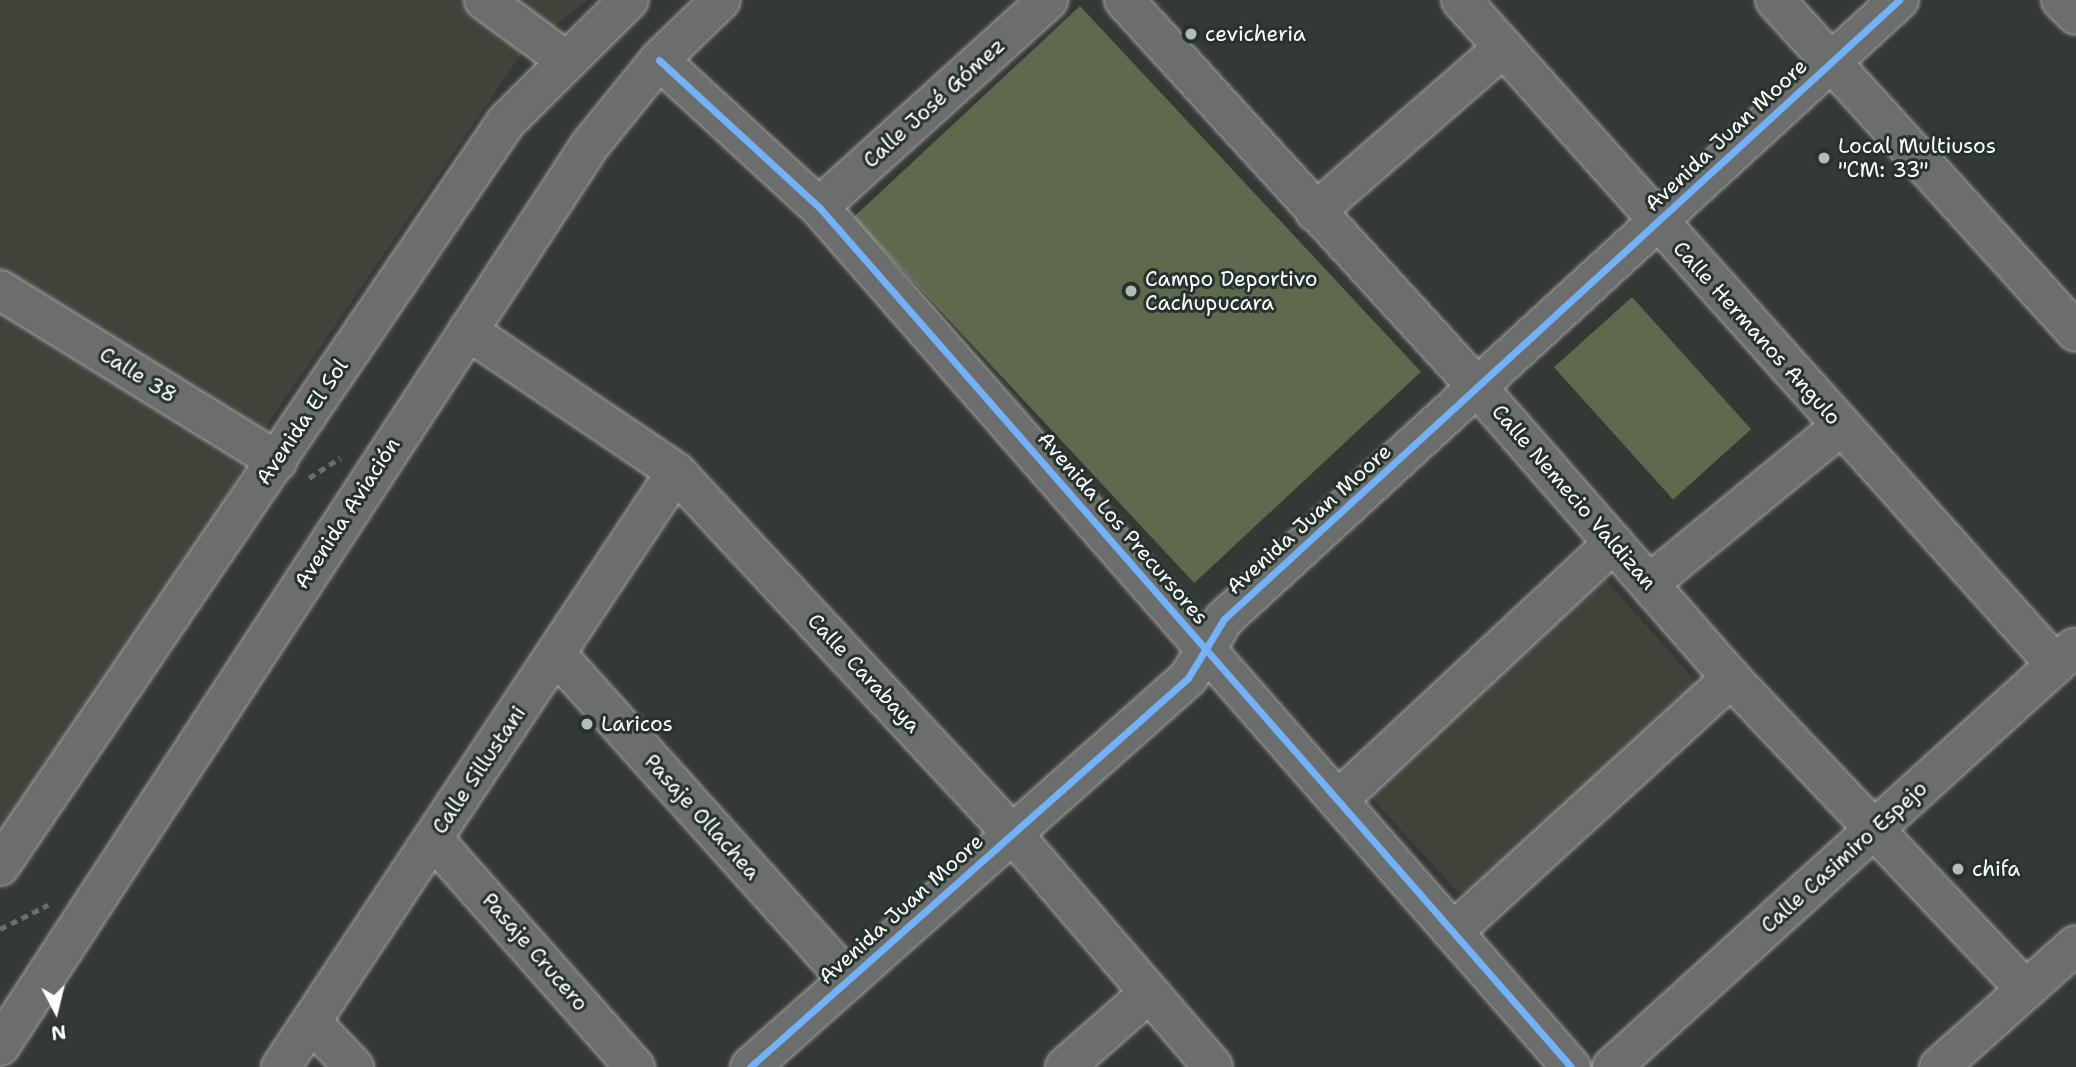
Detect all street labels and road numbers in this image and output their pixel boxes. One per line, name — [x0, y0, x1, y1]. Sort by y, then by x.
street label: Calle José Gómez — [858, 33, 1010, 173]
street label: Avenida Juan Moore — [1640, 53, 1812, 217]
street label: Calle Hermanos Angulo — [1668, 236, 1846, 430]
street label: Calle 38 — [95, 342, 181, 408]
street label: Avenida El Sol — [251, 354, 353, 490]
street label: Calle Nemecio Valdizan — [1487, 399, 1661, 595]
street label: Avenida Los Precursores — [1032, 427, 1214, 629]
street label: Avenida Aviación — [289, 433, 405, 593]
street label: Avenida Juan Moore — [1222, 438, 1396, 600]
street label: Calle Carabaya — [802, 608, 926, 738]
street label: Calle Sillustani — [427, 701, 531, 839]
street label: Pasaje Ollachea — [639, 749, 765, 885]
street label: Calle Casimiro Espejo — [1756, 776, 1932, 938]
street label: Avenida Juan Moore — [814, 828, 988, 990]
street label: Pasaje Crucero — [477, 888, 593, 1016]

